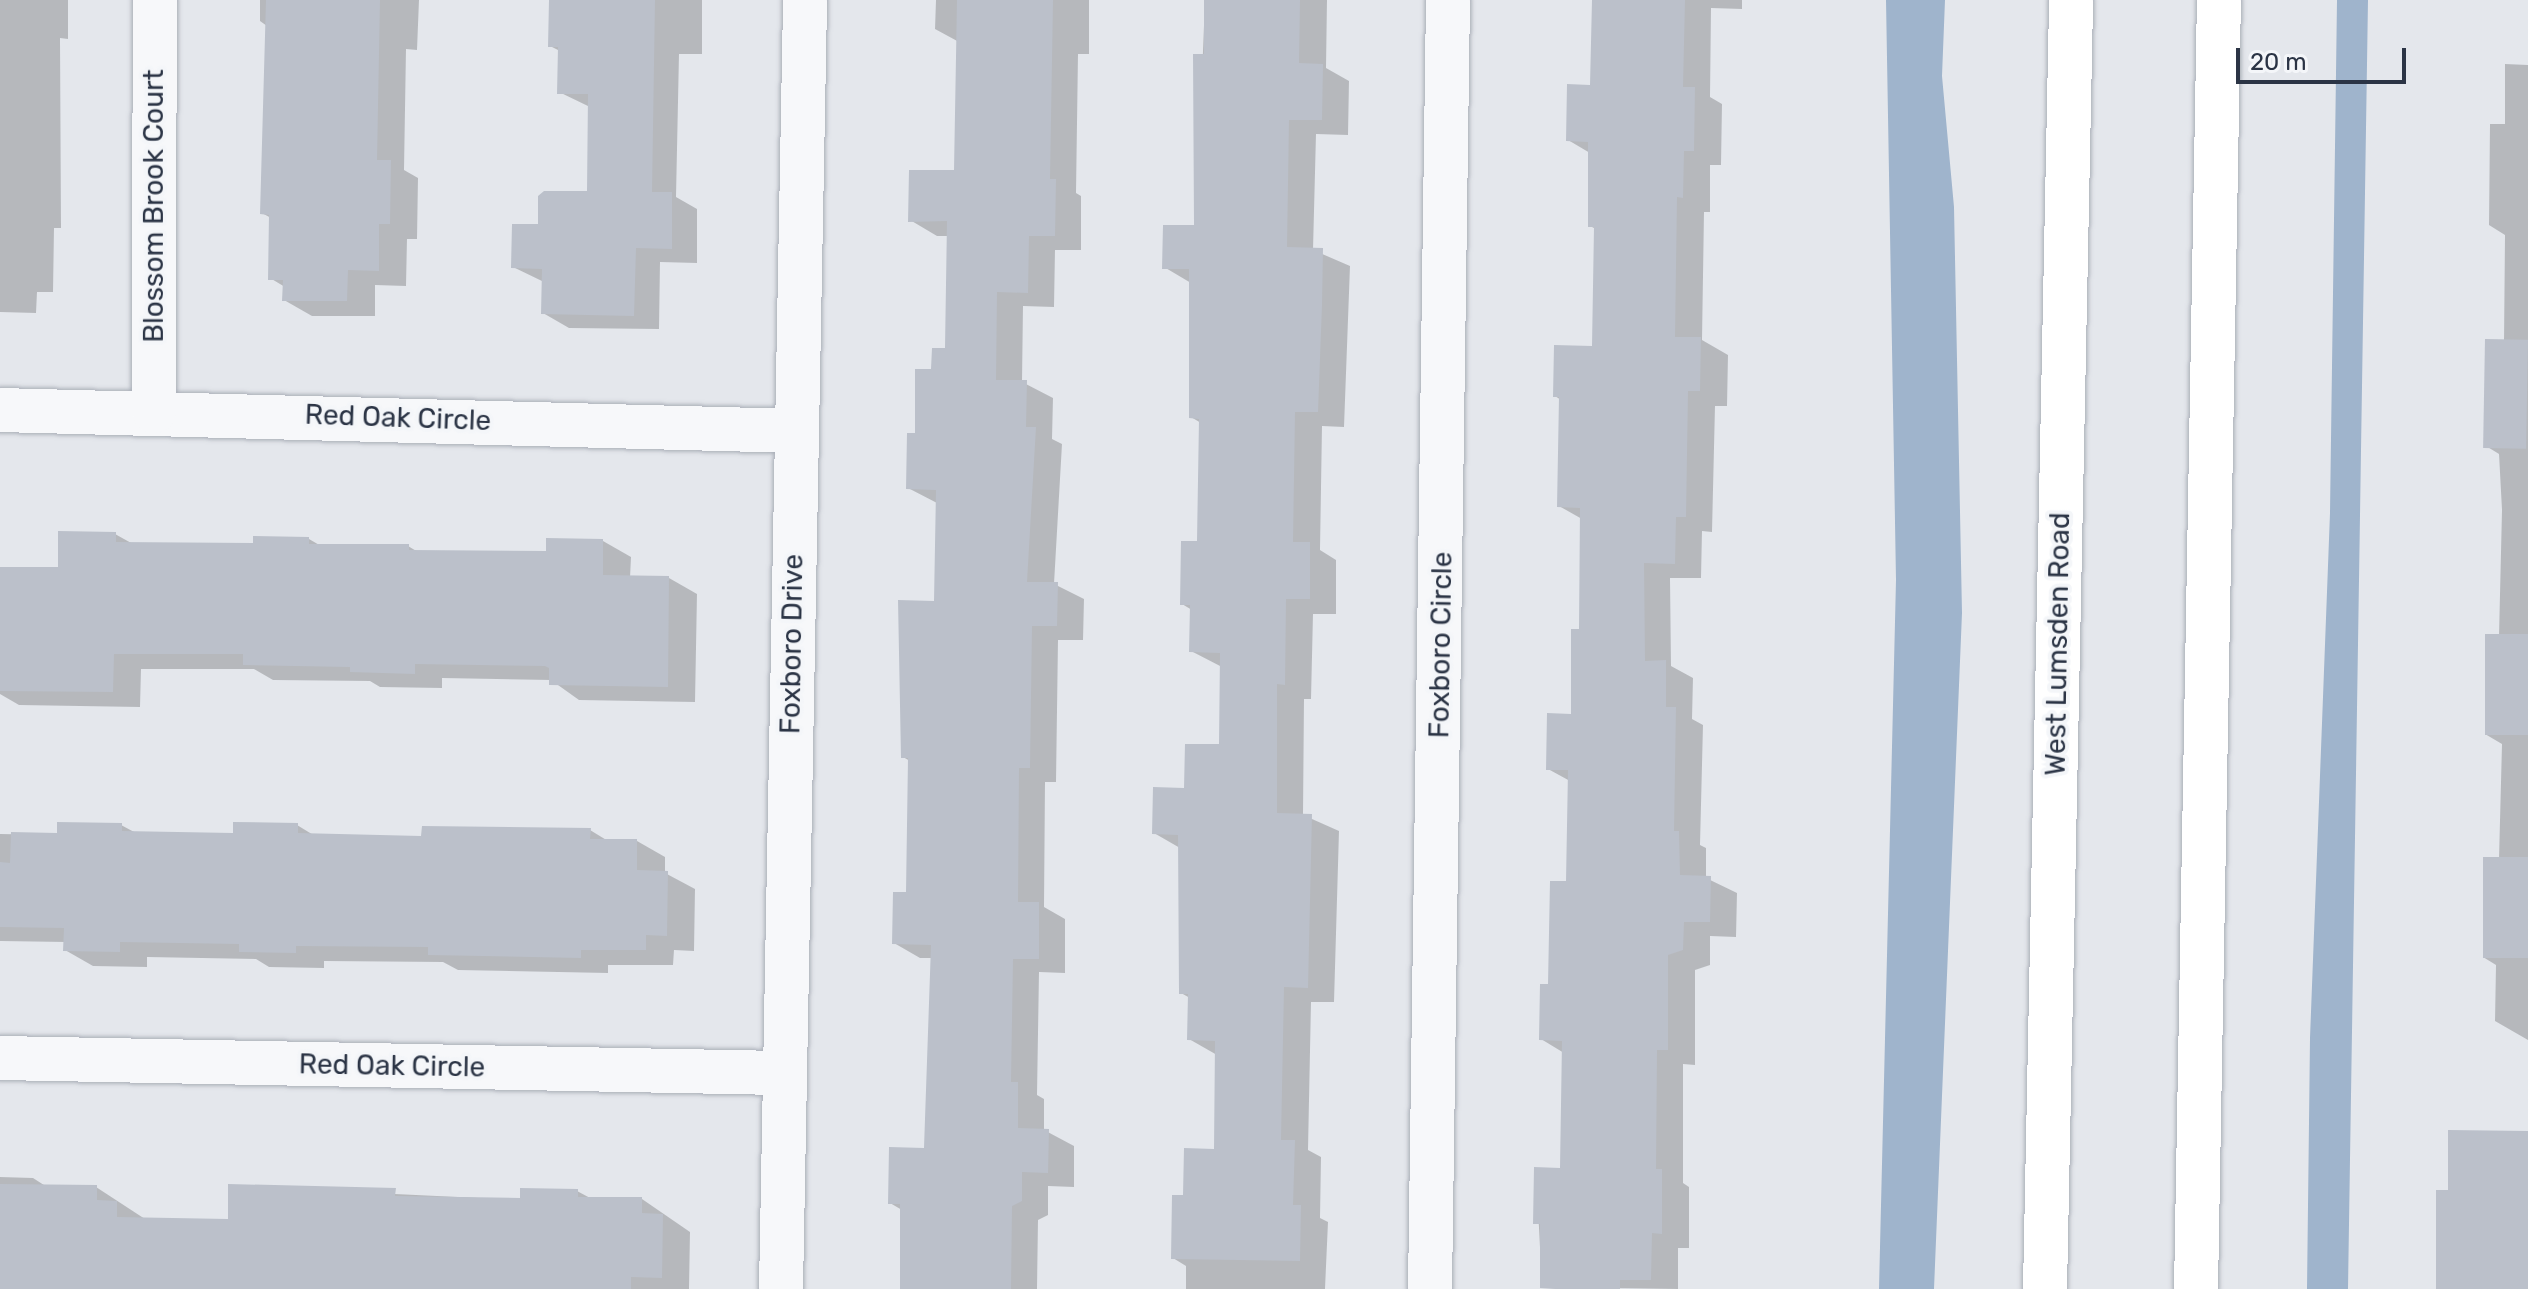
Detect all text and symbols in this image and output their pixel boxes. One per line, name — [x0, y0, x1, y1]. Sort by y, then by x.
scale bar — [2240, 32, 2410, 82]
text: 20 m — [2250, 48, 2307, 76]
street label: Blossom Brook Court — [137, 69, 171, 343]
street label: Red Oak Circle — [304, 398, 492, 438]
street label: West Lumsden Road — [2039, 512, 2077, 776]
street label: Foxboro Circle — [1423, 551, 1459, 739]
street label: Foxboro Drive — [774, 554, 810, 734]
street label: Red Oak Circle — [298, 1048, 486, 1084]

